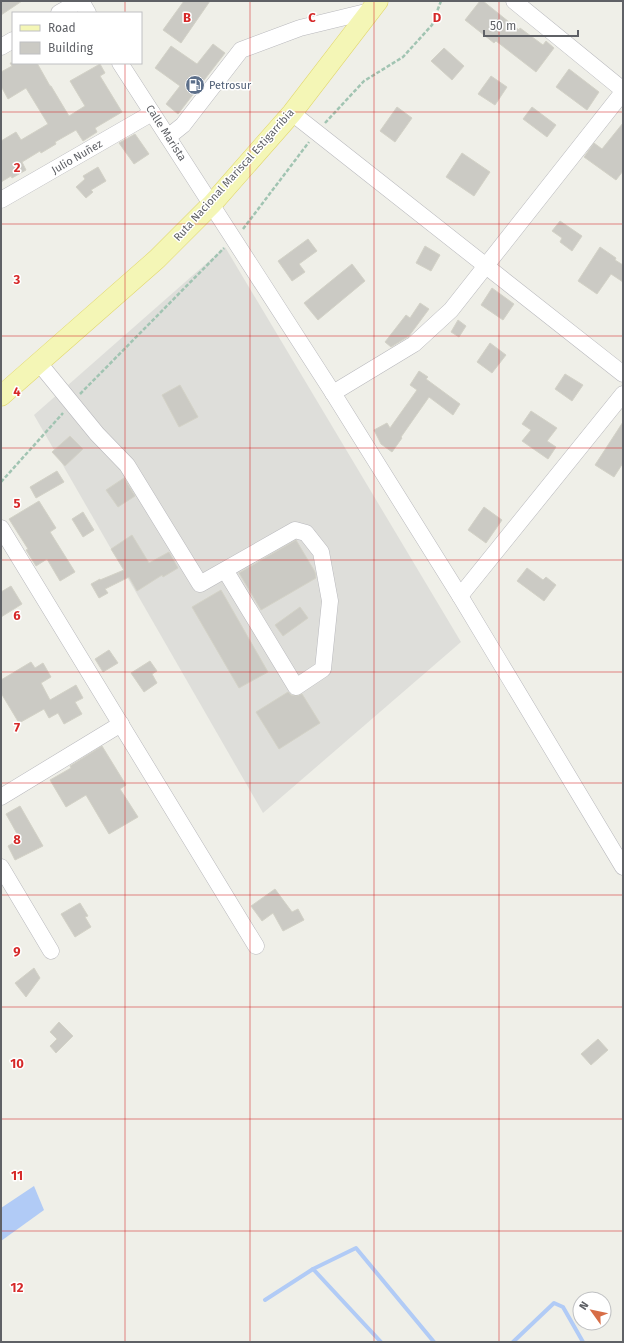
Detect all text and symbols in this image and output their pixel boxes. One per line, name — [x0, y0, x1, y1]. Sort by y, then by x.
text: B — [183, 10, 191, 25]
text: C — [308, 10, 316, 25]
text: D — [433, 10, 442, 25]
legend — [12, 12, 142, 64]
scale bar — [484, 12, 578, 38]
text: 50 m — [490, 19, 516, 33]
text: Road — [48, 21, 76, 35]
text: Building — [48, 41, 94, 55]
fuel station icon: Petrosur — [184, 74, 206, 96]
place label: Petrosur — [209, 79, 252, 92]
street label: Calle Marista — [143, 103, 189, 163]
street label: Ruta Nacional Mariscal Estigarribia — [171, 106, 297, 244]
street label: Julio Nuñez — [49, 137, 105, 177]
text: 2 — [14, 160, 21, 175]
text: 3 — [13, 272, 21, 287]
text: 4 — [13, 384, 21, 399]
text: 5 — [14, 496, 21, 511]
text: 6 — [13, 608, 21, 623]
text: 7 — [14, 720, 20, 735]
text: 8 — [13, 832, 21, 847]
text: 9 — [13, 944, 21, 959]
text: 10 — [10, 1056, 24, 1071]
text: 11 — [11, 1168, 23, 1183]
text: 12 — [11, 1280, 24, 1295]
north arrow — [572, 1291, 612, 1331]
text: N — [577, 1299, 591, 1312]

